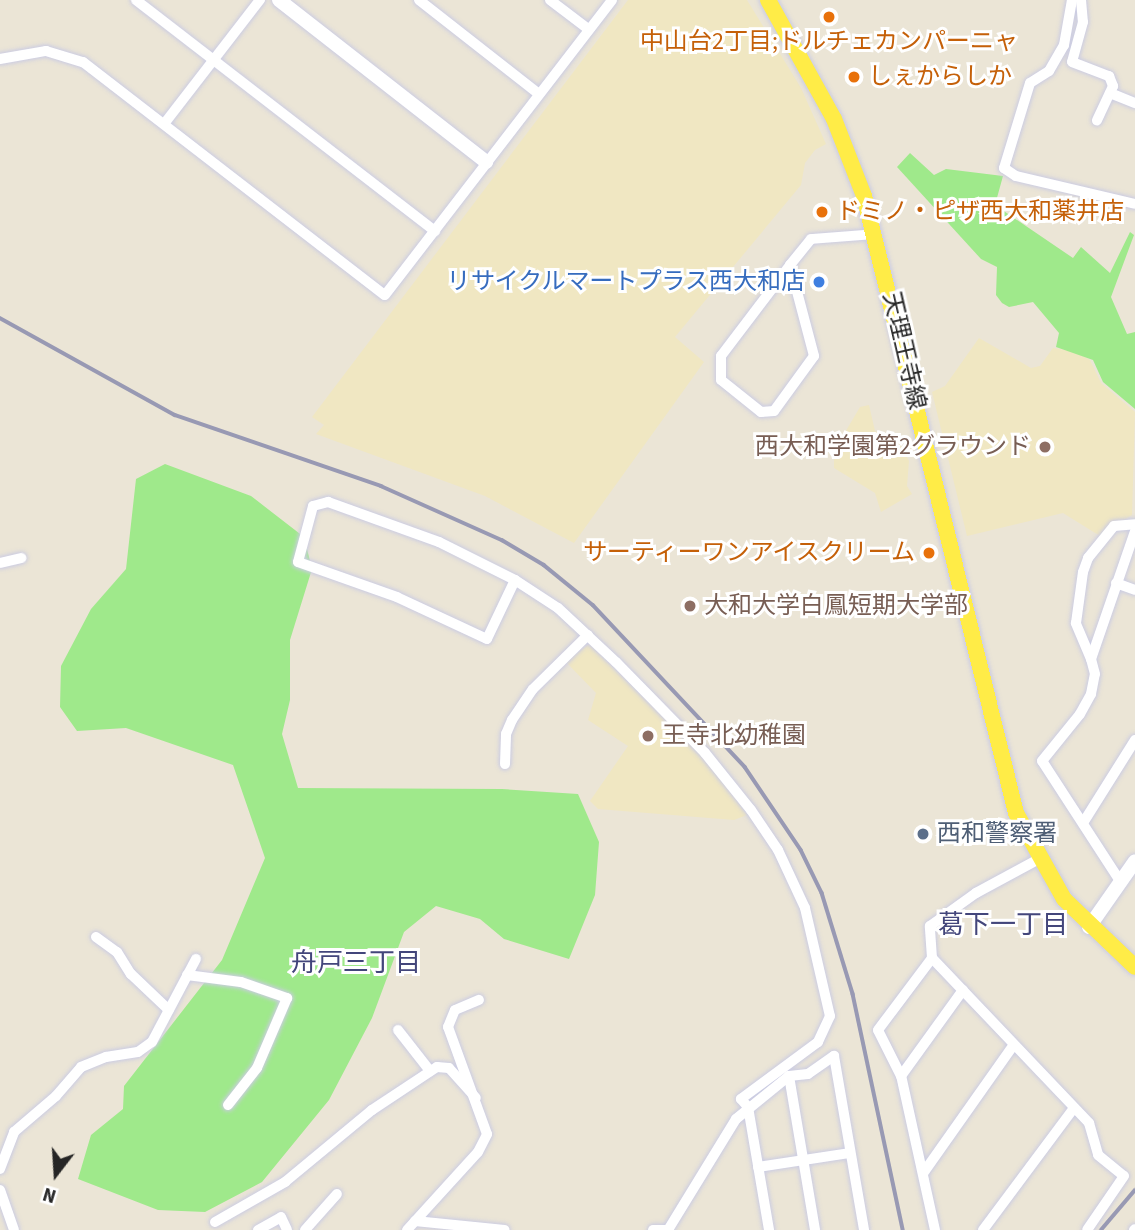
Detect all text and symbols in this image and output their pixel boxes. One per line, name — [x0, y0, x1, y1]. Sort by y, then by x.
marker: 中山台2丁目;ドルチェカンパーニャ — [821, 9, 837, 25]
place label: 中山台2丁目;ドルチェカンパーニャ — [640, 28, 1018, 56]
place label: しぇからしか — [868, 63, 1012, 91]
marker: しぇからしか — [846, 69, 862, 85]
place label: ドミノ・ピザ西大和薬井店 — [836, 198, 1124, 226]
marker: ドミノ・ピザ西大和薬井店 — [814, 204, 830, 220]
place label: リサイクルマートプラス西大和店 — [445, 268, 805, 296]
marker: リサイクルマートプラス西大和店 — [811, 274, 827, 290]
street label: 天理王寺線 — [876, 289, 932, 413]
place label: 西大和学園第2グラウンド — [755, 433, 1031, 461]
marker: 西大和学園第2グラウンド — [1037, 439, 1053, 455]
place label: サーティーワンアイスクリーム — [579, 539, 915, 567]
marker: サーティーワンアイスクリーム — [921, 545, 937, 561]
place label: 大和大学白鳳短期大学部 — [704, 592, 968, 620]
marker: 大和大学白鳳短期大学部 — [682, 598, 698, 614]
place label: 王寺北幼稚園 — [662, 722, 806, 750]
marker: 王寺北幼稚園 — [640, 728, 656, 744]
place label: 西和警察署 — [937, 820, 1057, 848]
marker: 西和警察署 — [915, 826, 931, 842]
district label: 葛下一丁目 — [938, 909, 1068, 941]
district label: 舟戸三丁目 — [291, 947, 421, 979]
north arrow — [21, 1139, 91, 1209]
text: N — [40, 1180, 60, 1209]

